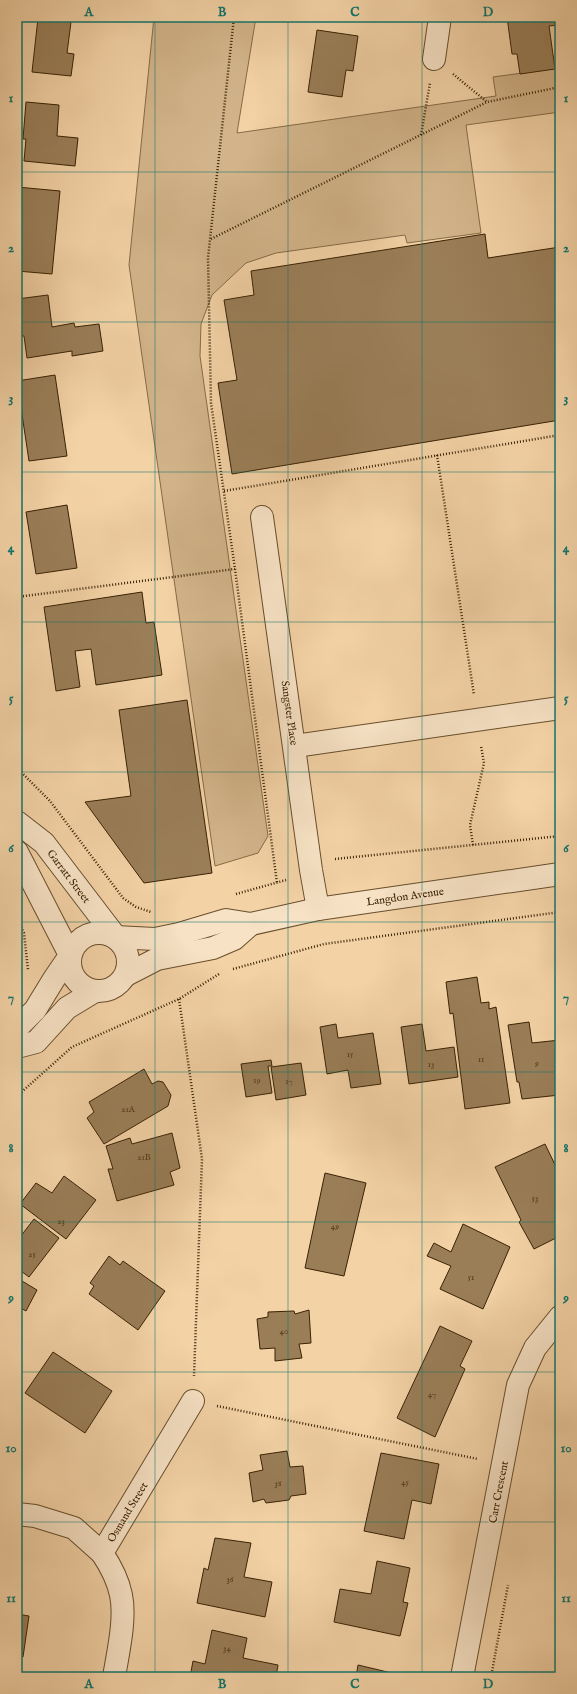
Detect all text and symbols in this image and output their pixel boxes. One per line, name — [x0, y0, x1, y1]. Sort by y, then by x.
text: A — [84, 4, 95, 21]
text: B — [218, 4, 227, 21]
text: C — [350, 4, 360, 21]
text: D — [483, 4, 494, 21]
text: 1 — [9, 90, 14, 107]
text: 1 — [564, 90, 569, 107]
text: 2 — [8, 240, 14, 257]
text: 2 — [563, 240, 569, 257]
text: 3 — [9, 390, 14, 407]
text: 3 — [564, 390, 569, 407]
text: 4 — [8, 540, 15, 557]
text: 4 — [563, 540, 570, 557]
street label: Sangster Place — [278, 680, 300, 746]
text: 5 — [9, 690, 14, 707]
text: 5 — [564, 690, 569, 707]
text: 6 — [8, 840, 14, 857]
text: 6 — [563, 840, 569, 857]
street label: Garratt Street — [43, 847, 93, 906]
street label: Langdon Avenue — [366, 885, 445, 909]
text: 7 — [8, 990, 14, 1007]
text: 7 — [563, 990, 569, 1007]
house number: 15 — [347, 1049, 354, 1060]
house number: 11 — [478, 1054, 484, 1065]
house number: 9 — [534, 1058, 539, 1069]
house number: 13 — [428, 1059, 434, 1070]
house number: 19 — [253, 1075, 261, 1086]
house number: 17 — [285, 1076, 293, 1087]
house number: 21A — [121, 1104, 136, 1115]
text: 8 — [8, 1140, 14, 1157]
text: 8 — [563, 1140, 569, 1157]
house number: 21B — [137, 1152, 151, 1163]
house number: 53 — [532, 1193, 538, 1204]
house number: 23 — [57, 1216, 65, 1227]
house number: 49 — [331, 1221, 339, 1232]
house number: 25 — [28, 1249, 36, 1260]
house number: 51 — [468, 1272, 474, 1283]
text: 9 — [7, 1290, 14, 1307]
text: 9 — [562, 1290, 569, 1307]
house number: 40 — [280, 1326, 288, 1337]
house number: 47 — [428, 1389, 436, 1400]
text: 10 — [5, 1440, 17, 1457]
text: 10 — [560, 1440, 572, 1457]
street label: Carr Crescent — [486, 1460, 512, 1525]
house number: 45 — [401, 1477, 410, 1488]
house number: 38 — [275, 1478, 282, 1489]
street label: Osmand Street — [104, 1480, 151, 1545]
house number: 36 — [226, 1574, 234, 1585]
text: 11 — [6, 1590, 16, 1607]
text: 11 — [561, 1590, 571, 1607]
house number: 34 — [223, 1643, 231, 1654]
text: A — [84, 1676, 95, 1693]
text: B — [218, 1676, 227, 1693]
text: C — [350, 1676, 360, 1693]
text: D — [483, 1676, 494, 1693]

